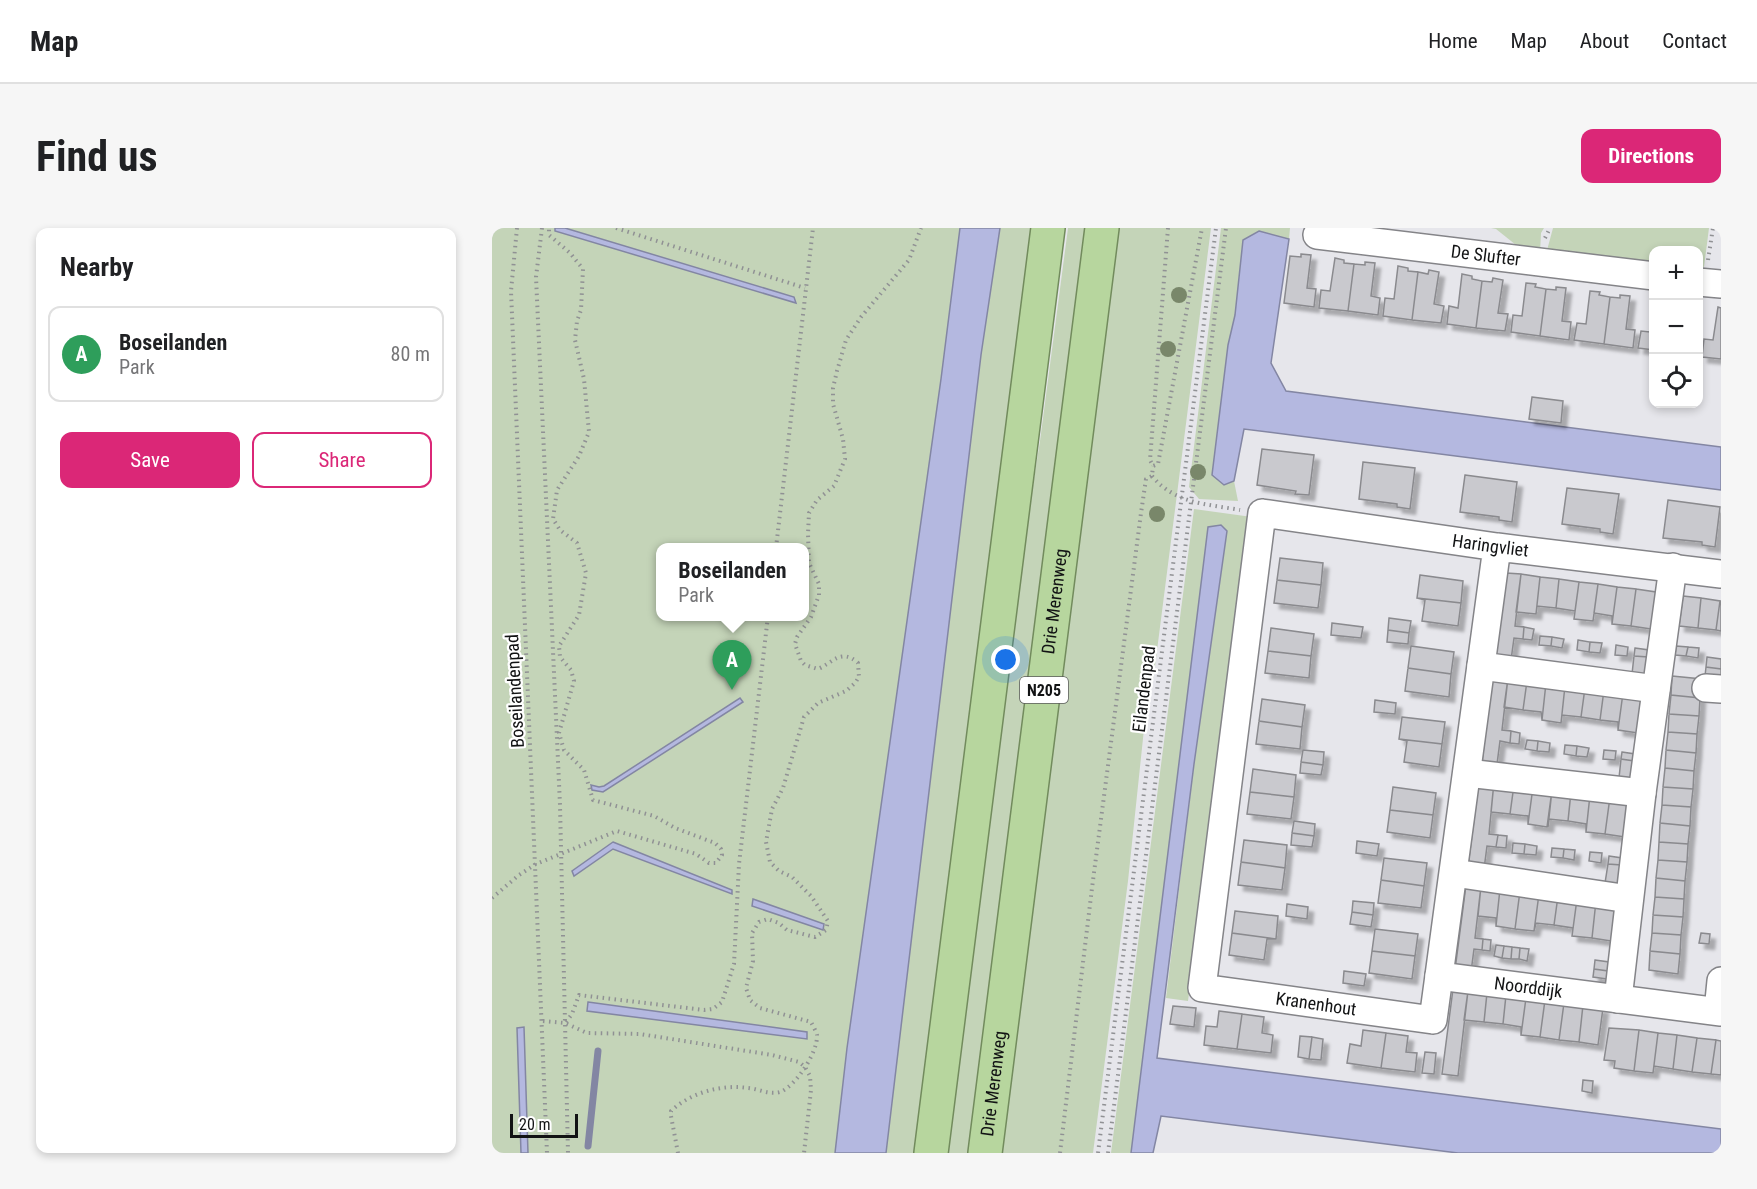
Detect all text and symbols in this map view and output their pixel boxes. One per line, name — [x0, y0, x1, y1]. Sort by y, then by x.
text: Map — [30, 25, 78, 58]
text: Home — [1428, 29, 1478, 53]
text: Map — [1511, 29, 1547, 53]
text: About — [1580, 29, 1629, 53]
text: Contact — [1662, 29, 1727, 53]
button: Directions — [1581, 129, 1721, 183]
text: Find us — [36, 132, 157, 181]
street label: De Slufter — [1450, 240, 1522, 270]
map controls — [1649, 246, 1703, 408]
button: + — [1649, 246, 1703, 300]
text: Nearby — [60, 252, 134, 282]
button: − — [1649, 300, 1703, 354]
text: Boseilanden — [119, 330, 227, 355]
text: A — [76, 342, 87, 366]
text: 80 m — [391, 342, 430, 366]
button: locate — [1649, 354, 1703, 408]
text: Park — [119, 355, 155, 379]
button: Save — [60, 432, 240, 488]
button: Share — [252, 432, 432, 488]
street label: Haringvliet — [1451, 530, 1530, 561]
popup — [656, 543, 809, 621]
street label: Drie Merenweg — [1037, 547, 1071, 655]
text: Boseilanden — [678, 558, 787, 583]
text: Park — [678, 583, 714, 607]
street label: Boseilandenpad — [501, 634, 528, 748]
pin: A — [712, 640, 752, 690]
street label: Eilandenpad — [1128, 644, 1159, 733]
your location — [991, 645, 1020, 674]
road number: N205 — [1020, 677, 1068, 703]
street label: Noorddijk — [1493, 972, 1564, 1002]
street label: Kranenhout — [1274, 987, 1358, 1020]
street label: Drie Merenweg — [976, 1030, 1010, 1137]
scale bar — [510, 1111, 578, 1138]
text: 20 m — [519, 1115, 551, 1134]

